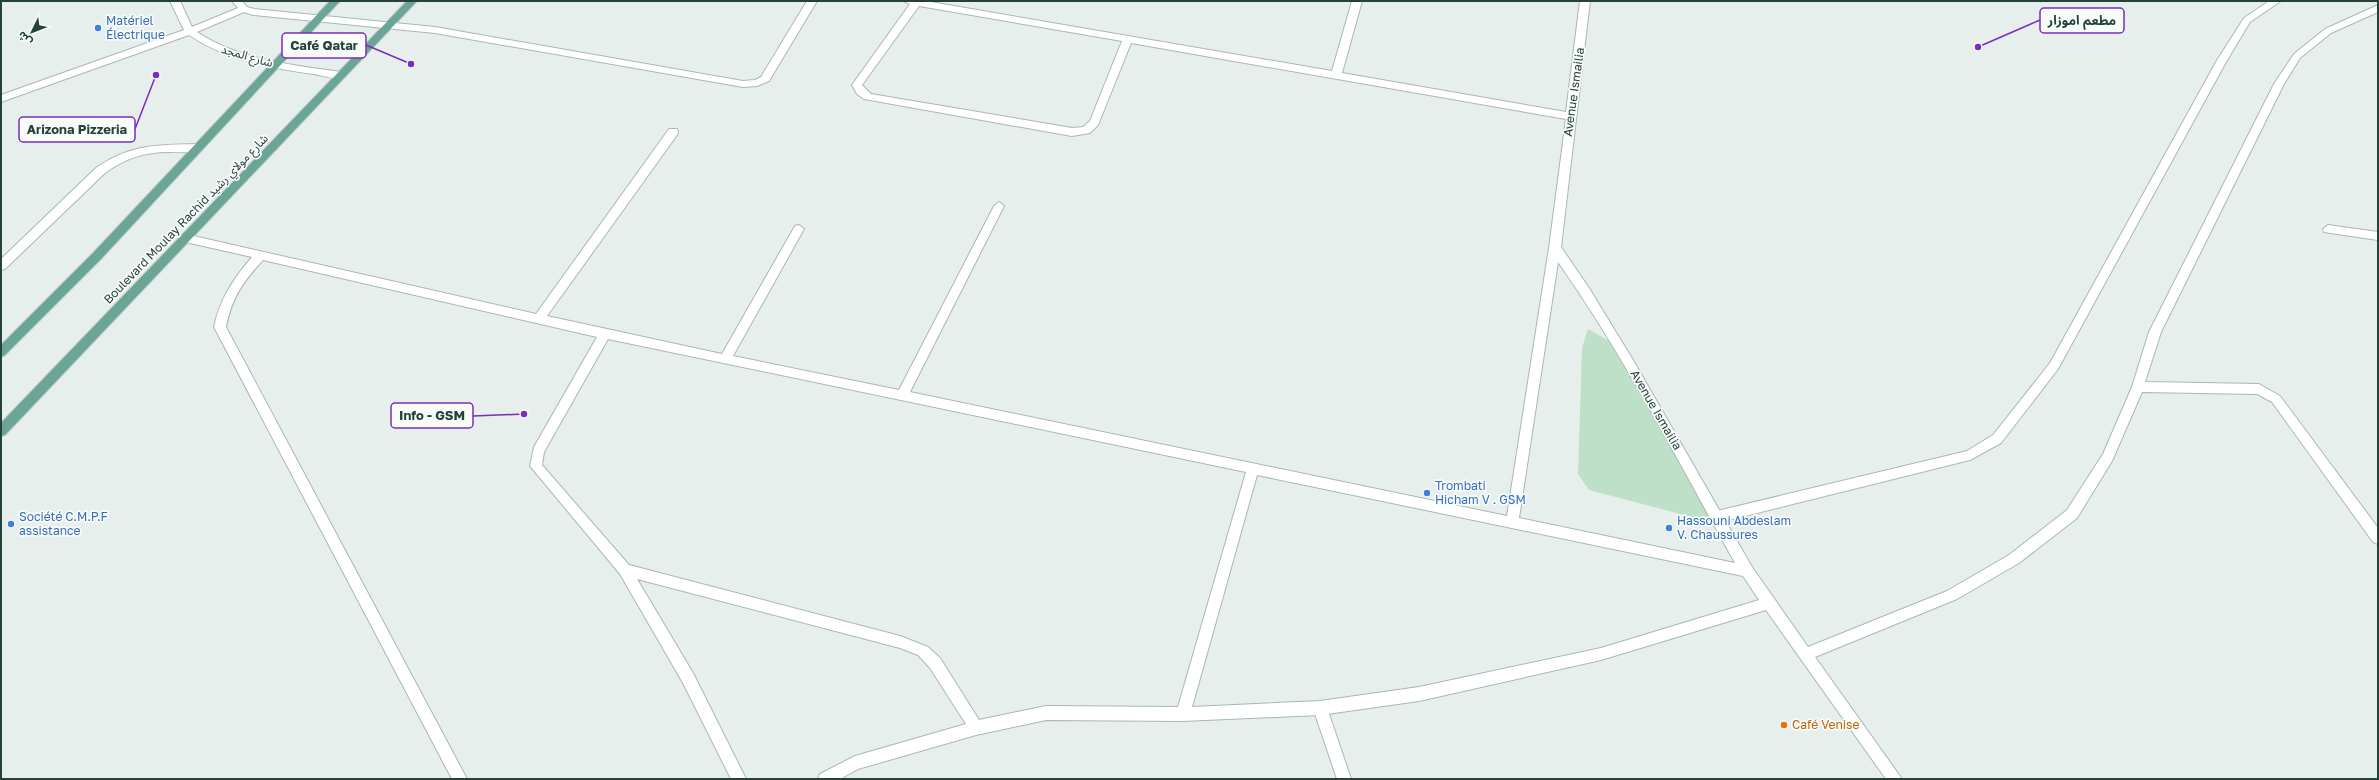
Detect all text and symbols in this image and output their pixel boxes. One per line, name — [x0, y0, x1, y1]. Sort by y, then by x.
callout: مطعم اموزار — [2040, 8, 2124, 33]
north arrow — [12, 12, 52, 52]
text: مطعم اموزار — [2047, 12, 2116, 31]
place label: Matériel Électrique — [106, 13, 165, 42]
marker: Matériel Électrique — [93, 23, 103, 33]
text: ش — [14, 29, 35, 49]
callout: Café Qatar — [282, 33, 366, 58]
text: Café Qatar — [290, 37, 358, 53]
street label: شارع المجد — [219, 41, 275, 72]
street label: Avenue Ismailia — [1560, 46, 1587, 138]
callout: Arizona Pizzeria — [19, 117, 135, 142]
text: Arizona Pizzeria — [27, 121, 128, 137]
street label: Boulevard Moulay Rachid شارع مولاي رشيد — [100, 131, 273, 309]
street label: Avenue Ismailia — [1627, 367, 1685, 452]
callout: Info - GSM — [391, 403, 473, 428]
text: Info - GSM — [399, 407, 465, 423]
place label: Trombati Hicham V . GSM — [1435, 478, 1526, 507]
marker: Trombati Hicham V . GSM — [1422, 488, 1432, 498]
place label: Société C.M.P.F assistance — [19, 509, 108, 538]
place label: Hassouni Abdeslam V. Chaussures — [1677, 513, 1791, 542]
marker: Société C.M.P.F assistance — [6, 519, 16, 529]
marker: Hassouni Abdeslam V. Chaussures — [1664, 523, 1674, 533]
place label: Café Venise — [1792, 717, 1859, 732]
marker: Café Venise — [1779, 720, 1789, 730]

